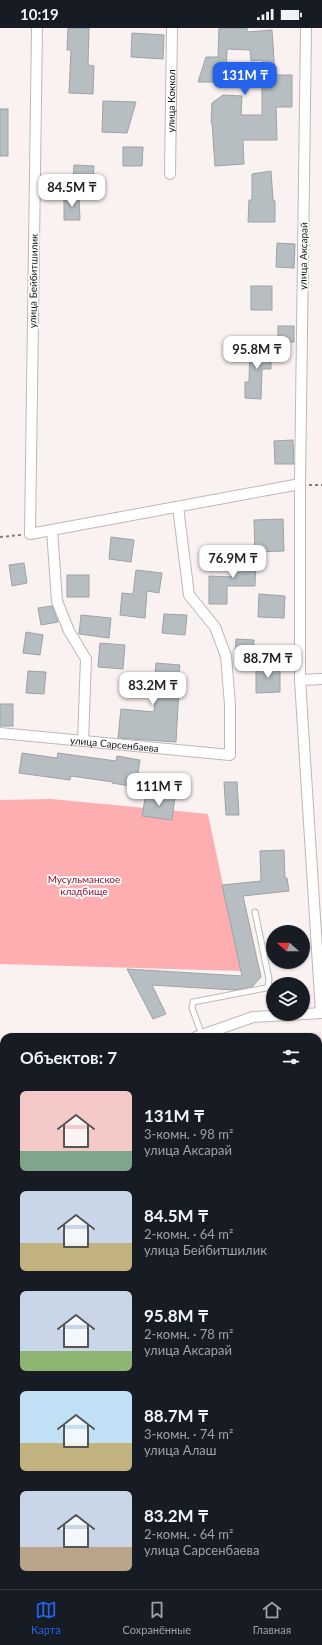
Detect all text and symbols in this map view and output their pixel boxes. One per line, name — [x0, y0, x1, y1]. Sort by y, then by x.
text: 10:19 — [20, 5, 59, 23]
pin: 131M ₸ — [212, 62, 278, 96]
text: 131M ₸ — [222, 67, 268, 83]
street label: улица Коккол — [165, 69, 177, 133]
pin: 84.5M ₸ — [35, 174, 109, 208]
text: 84.5M ₸ — [47, 179, 97, 195]
street label: улица Аксарай — [296, 222, 310, 290]
street label: улица Бейбитшилик — [26, 233, 40, 328]
pin: 95.8M ₸ — [220, 336, 294, 370]
text: 95.8M ₸ — [232, 341, 282, 357]
pin: 76.9M ₸ — [196, 545, 270, 579]
text: 76.9M ₸ — [208, 550, 258, 566]
pin: 88.7M ₸ — [231, 645, 305, 679]
text: 88.7M ₸ — [243, 650, 293, 666]
pin: 83.2M ₸ — [116, 672, 190, 706]
text: 83.2M ₸ — [128, 677, 178, 693]
street label: улица Сарсенбаева — [70, 734, 159, 754]
pin: 111M ₸ — [126, 773, 192, 807]
text: 111M ₸ — [136, 778, 182, 794]
park label: Мусульманское кладбище — [48, 873, 120, 897]
north arrow — [266, 925, 310, 969]
map controls — [266, 925, 310, 1021]
button: layers — [266, 977, 310, 1021]
icon: filters — [280, 1046, 302, 1068]
text: Объектов: 7 — [20, 1047, 117, 1068]
text: 131M ₸ — [144, 1105, 205, 1126]
icon: home — [52, 1107, 100, 1155]
text: 3-комн. · 98 m² — [144, 1126, 233, 1142]
text: улица Аксарай — [144, 1142, 232, 1158]
text: 84.5M ₸ — [144, 1205, 209, 1226]
icon: home — [52, 1207, 100, 1255]
text: 2-комн. · 64 m² — [144, 1226, 233, 1242]
text: улица Бейбитшилик — [144, 1242, 267, 1258]
text: 95.8M ₸ — [144, 1305, 209, 1326]
icon: home — [52, 1307, 100, 1355]
text: 2-комн. · 78 m² — [144, 1326, 233, 1342]
text: улица Аксарай — [144, 1342, 232, 1358]
text: 88.7M ₸ — [144, 1405, 209, 1426]
icon: home — [52, 1407, 100, 1455]
text: 3-комн. · 74 m² — [144, 1426, 233, 1442]
text: улица Алаш — [144, 1442, 217, 1458]
text: 83.2M ₸ — [144, 1505, 209, 1526]
icon: home — [52, 1507, 100, 1555]
text: 2-комн. · 64 m² — [144, 1526, 233, 1542]
text: улица Сарсенбаева — [144, 1542, 259, 1558]
tab: Карта — [31, 1599, 61, 1636]
tab: Сохранённые — [123, 1599, 191, 1636]
tab: Главная — [253, 1599, 291, 1636]

